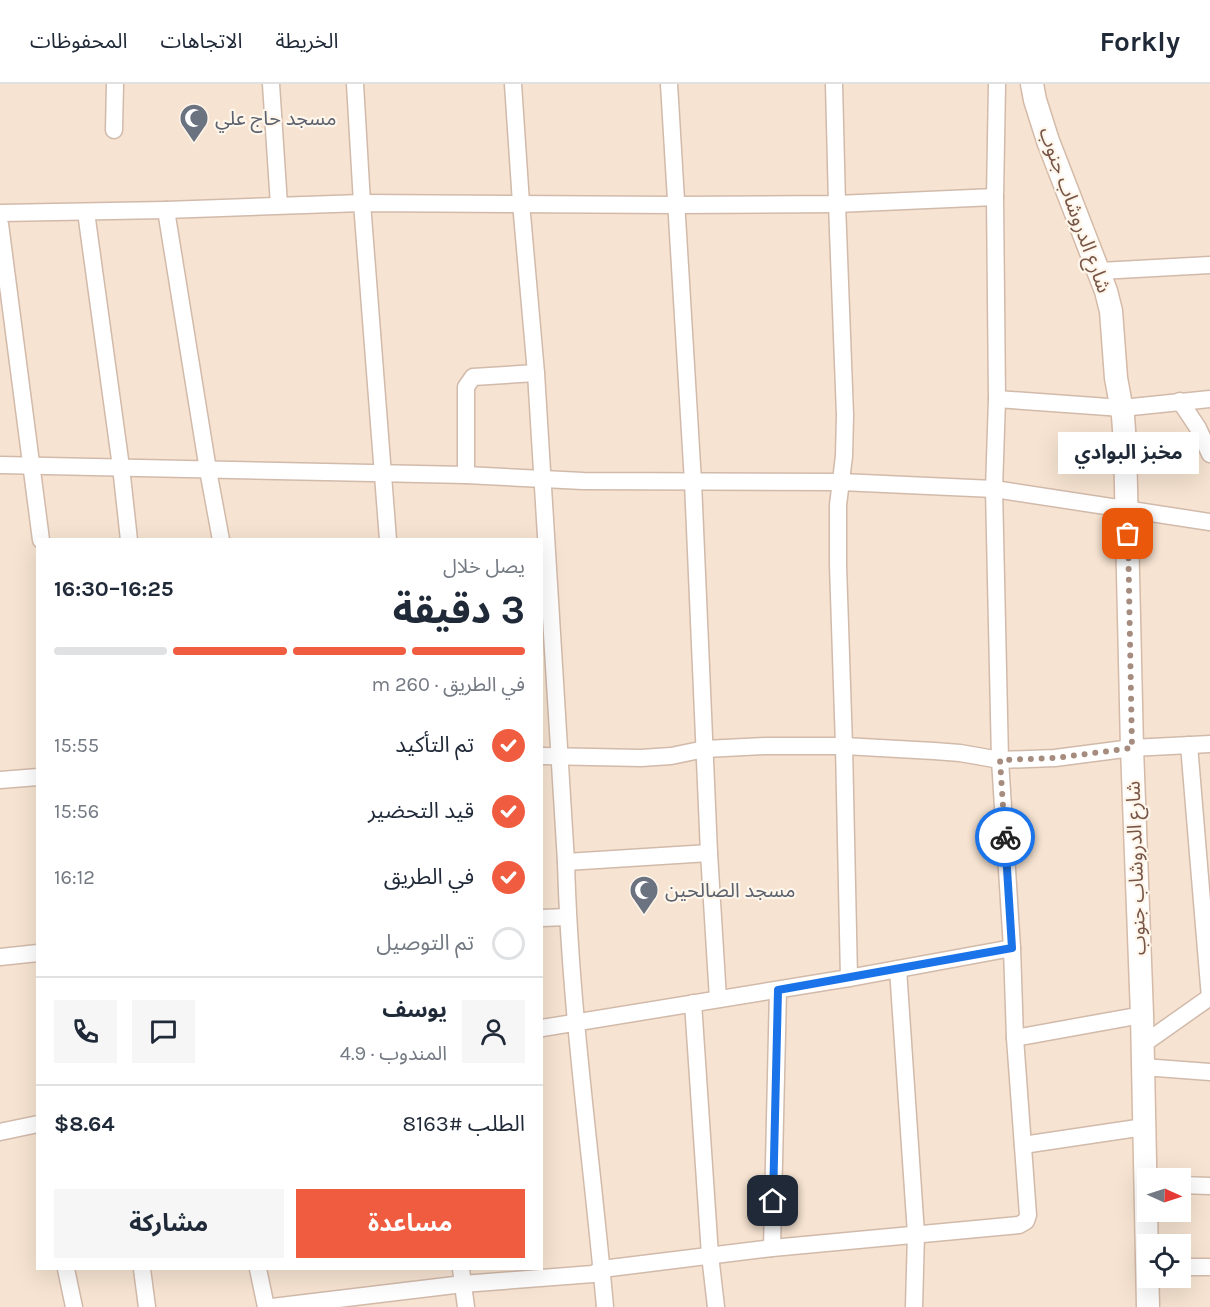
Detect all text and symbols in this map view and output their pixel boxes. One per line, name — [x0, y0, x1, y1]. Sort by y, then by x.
text: Forkly — [1100, 25, 1180, 58]
text: المحفوظات — [30, 29, 127, 53]
text: الاتجاهات — [160, 29, 242, 53]
text: الخريطة — [275, 29, 338, 53]
mosque icon: مسجد حاج علي — [178, 102, 210, 144]
place label: مسجد حاج علي — [215, 107, 337, 133]
street label: شارع الدروشاب جنوب — [1032, 124, 1116, 297]
callout: مخبز البوادي — [1058, 432, 1198, 474]
text: مخبز البوادي — [1074, 441, 1183, 464]
pin — [1102, 508, 1153, 559]
icon: bag — [1111, 517, 1144, 550]
text: يصل خلال — [443, 555, 525, 578]
text: 16:25–16:30 — [54, 576, 174, 602]
text: 3 دقيقة — [393, 587, 525, 633]
text: في الطريق · 260 m — [372, 673, 525, 696]
icon: check — [492, 729, 525, 762]
text: تم التأكيد — [395, 732, 474, 758]
text: 15:55 — [54, 734, 99, 757]
street label: شارع الدروشاب جنوب — [1121, 780, 1154, 956]
icon: check — [492, 795, 525, 828]
text: قيد التحضير — [368, 798, 474, 824]
text: 15:56 — [54, 800, 99, 823]
courier — [975, 807, 1035, 867]
icon: bike — [989, 821, 1022, 854]
icon: check — [492, 861, 525, 894]
text: في الطريق — [384, 864, 474, 890]
text: 16:12 — [54, 866, 95, 889]
mosque icon: مسجد الصالحين — [628, 874, 660, 916]
place label: مسجد الصالحين — [665, 879, 795, 902]
text: تم التوصيل — [376, 930, 474, 956]
text: يوسف — [382, 997, 447, 1023]
button: phone — [54, 1000, 117, 1063]
button: chat — [132, 1000, 195, 1063]
button: person — [462, 1000, 525, 1063]
text: المندوب · 4.9 — [340, 1042, 447, 1065]
text: $8.64 — [54, 1111, 115, 1137]
text: الطلب #8163 — [402, 1111, 525, 1137]
north arrow — [1137, 1168, 1191, 1222]
map controls — [1137, 1168, 1191, 1288]
pin — [747, 1175, 798, 1226]
icon: home — [756, 1184, 789, 1217]
button: مشاركة — [54, 1189, 284, 1258]
button: مساعدة — [296, 1189, 525, 1258]
button: locate — [1137, 1234, 1191, 1288]

